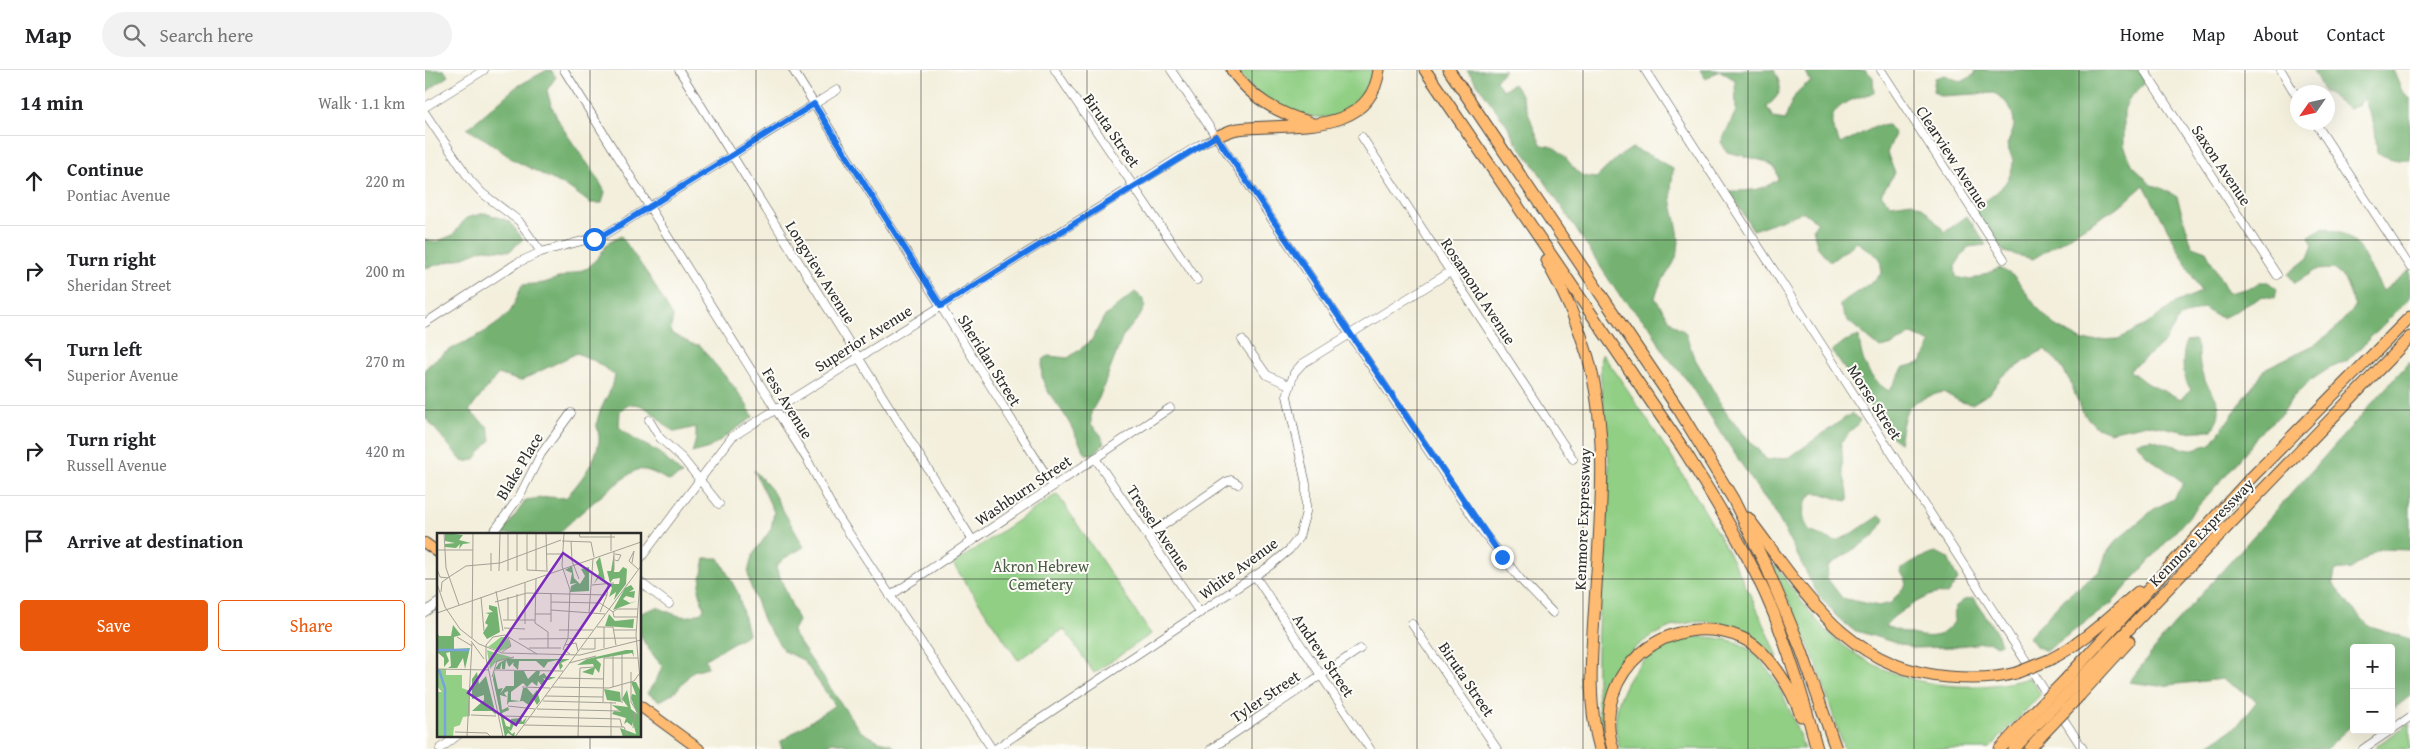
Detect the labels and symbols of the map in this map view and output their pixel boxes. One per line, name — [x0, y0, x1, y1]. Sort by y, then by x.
north arrow — [2290, 85, 2335, 130]
street label: Biruta Street — [1077, 88, 1147, 172]
street label: Clearview Avenue — [1911, 101, 1995, 213]
street label: Saxon Avenue — [2186, 120, 2258, 210]
street label: Longview Avenue — [780, 216, 862, 328]
route start — [583, 228, 606, 251]
street label: Rosamond Avenue — [1436, 233, 1522, 349]
street label: Superior Avenue — [810, 298, 916, 378]
street label: Sheridan Street — [952, 309, 1028, 411]
street label: Morse Street — [1842, 360, 1909, 445]
street label: Fess Avenue — [757, 363, 819, 443]
street label: Blake Place — [489, 428, 549, 504]
street label: Kenmore Expressway — [1568, 447, 1596, 591]
street label: Washburn Street — [970, 448, 1077, 531]
street label: Kenmore Expressway — [2143, 472, 2259, 592]
street label: Tressel Avenue — [1121, 480, 1197, 576]
street label: White Avenue — [1193, 531, 1283, 605]
inset map — [437, 533, 641, 736]
route end — [1491, 546, 1514, 569]
park label: Akron Hebrew Cemetery — [993, 554, 1090, 596]
street label: Andrew Street — [1287, 608, 1361, 702]
street label: Biruta Street — [1433, 637, 1501, 722]
street label: Tyler Street — [1225, 664, 1305, 728]

